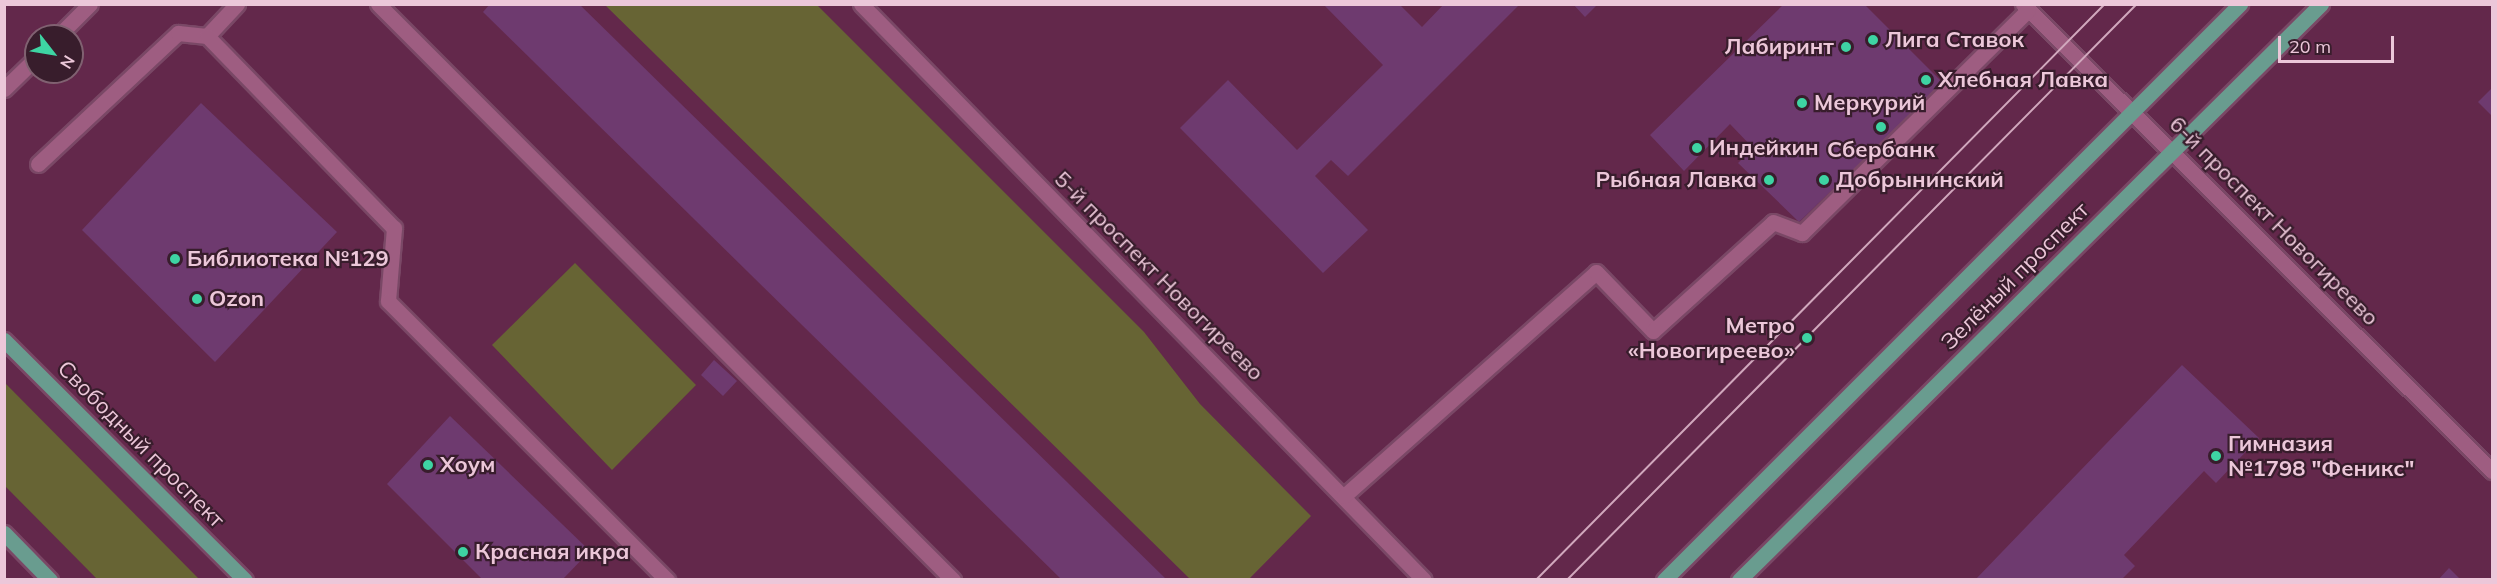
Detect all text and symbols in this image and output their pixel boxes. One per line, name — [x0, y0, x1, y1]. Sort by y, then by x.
north arrow — [24, 24, 84, 84]
scale bar — [2281, 24, 2396, 62]
place label: Лига Ставок — [1885, 27, 2024, 53]
marker: Лига Ставок — [1866, 33, 1880, 47]
place label: Лабиринт — [1724, 34, 1834, 60]
text: 20 m — [2289, 35, 2331, 58]
marker: Лабиринт — [1839, 40, 1853, 54]
text: N — [56, 52, 79, 73]
place label: Хлебная Лавка — [1938, 67, 2108, 93]
marker: Хлебная Лавка — [1919, 73, 1933, 87]
place label: Меркурий — [1814, 90, 1925, 116]
marker: Меркурий — [1795, 96, 1809, 110]
street label: 6-й проспект Новогиреево — [2164, 111, 2384, 331]
marker: Сбербанк — [1874, 120, 1888, 134]
place label: Индейкин — [1709, 135, 1819, 161]
place label: Сбербанк — [1827, 137, 1935, 163]
marker: Индейкин — [1690, 141, 1704, 155]
street label: 5-й проспект Новогиреево — [1049, 166, 1269, 386]
place label: Рыбная Лавка — [1596, 167, 1757, 193]
place label: Добрынинский — [1836, 167, 2004, 193]
marker: Рыбная Лавка — [1762, 173, 1776, 187]
marker: Добрынинский — [1817, 173, 1831, 187]
street label: Зелёный проспект — [1936, 197, 2094, 355]
place label: Библиотека №129 — [187, 246, 389, 272]
marker: Библиотека №129 — [168, 252, 182, 266]
place label: Ozon — [209, 286, 264, 312]
marker: Ozon — [190, 292, 204, 306]
place label: Метро «Новогиреево» — [1628, 312, 1795, 364]
marker: Метро «Новогиреево» — [1800, 331, 1814, 345]
street label: Свободный проспект — [52, 355, 230, 533]
place label: Гимназия №1798 "Феникс" — [2228, 430, 2414, 482]
marker: Гимназия №1798 "Феникс" — [2209, 449, 2223, 463]
place label: Хоум — [440, 452, 495, 478]
marker: Хоум — [421, 458, 435, 472]
place label: Красная икра — [475, 539, 630, 565]
marker: Красная икра — [456, 545, 470, 559]

